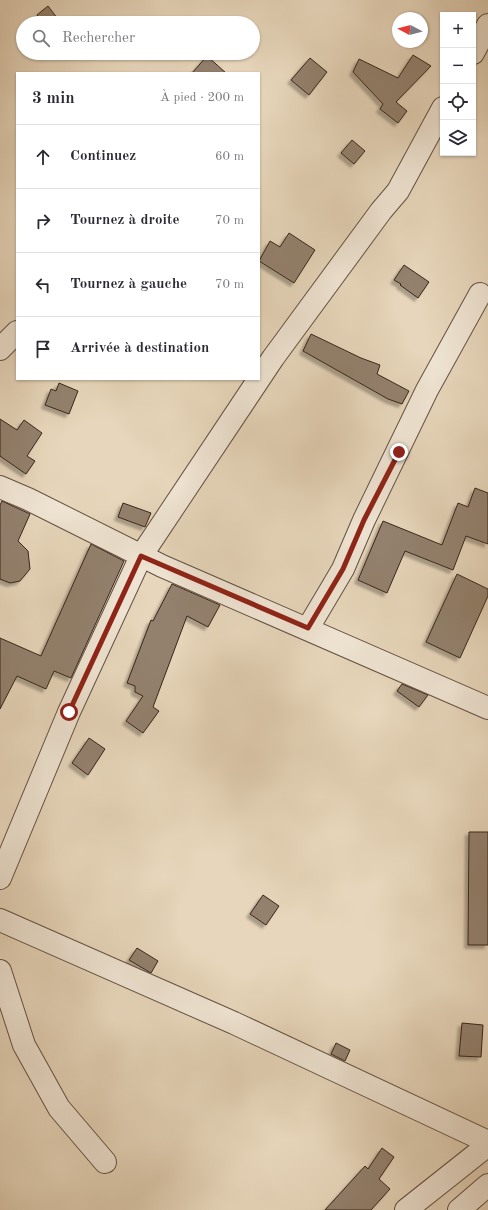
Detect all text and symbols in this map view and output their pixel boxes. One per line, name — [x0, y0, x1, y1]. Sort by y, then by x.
north arrow — [392, 12, 428, 48]
map controls — [440, 12, 476, 156]
button: + — [440, 12, 476, 48]
search box — [16, 16, 260, 60]
icon: search — [30, 27, 52, 49]
text: Rechercher — [62, 31, 135, 46]
button: − — [440, 48, 476, 84]
button: locate — [440, 84, 476, 120]
text: 3 min — [32, 90, 75, 107]
text: À pied · 200 m — [160, 91, 244, 104]
button: layers — [440, 120, 476, 156]
icon: ahead — [32, 146, 54, 168]
text: Continuez — [70, 149, 136, 164]
text: 60 m — [215, 150, 244, 163]
icon: right — [32, 210, 54, 232]
text: Tournez à droite — [70, 213, 180, 228]
text: 70 m — [215, 214, 244, 227]
icon: left — [32, 274, 54, 296]
text: Tournez à gauche — [70, 277, 187, 292]
text: 70 m — [215, 278, 244, 291]
icon: arrive — [32, 338, 54, 360]
text: Arrivée à destination — [70, 341, 209, 356]
route end — [390, 443, 408, 461]
route start — [60, 703, 78, 721]

